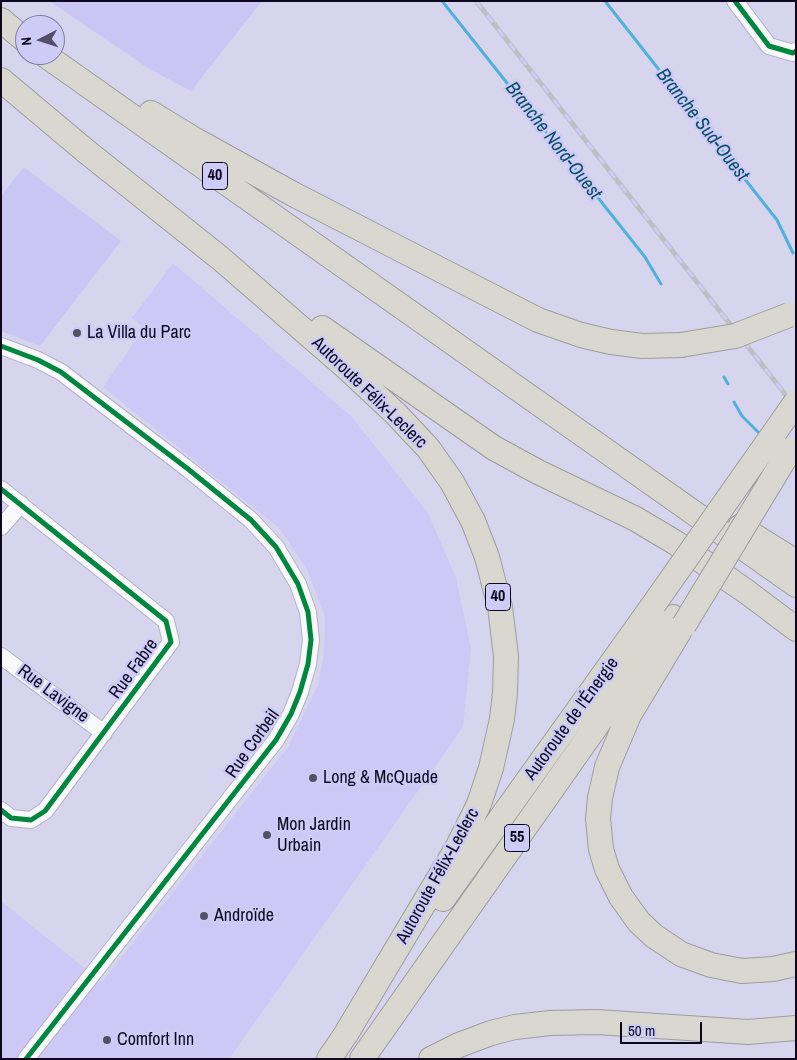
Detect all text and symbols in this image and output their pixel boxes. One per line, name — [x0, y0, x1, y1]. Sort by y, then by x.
north arrow — [15, 15, 65, 65]
text: N — [17, 36, 35, 46]
water label: Branche Sud-Ouest — [651, 64, 753, 186]
water label: Branche Nord-Ouest — [500, 78, 606, 204]
road number: 40 — [202, 162, 228, 190]
place label: La Villa du Parc — [87, 322, 191, 344]
marker: La Villa du Parc — [71, 327, 83, 339]
street label: Autoroute Félix-Leclerc — [307, 332, 431, 454]
road number: 40 — [486, 584, 510, 610]
street label: Rue Fabre — [105, 635, 163, 703]
street label: Autoroute de l'Énergie — [520, 653, 624, 785]
street label: Rue Lavigne — [13, 660, 93, 728]
street label: Rue Corbeil — [222, 706, 284, 782]
place label: Long & McQuade — [323, 767, 438, 789]
marker: Long & McQuade — [307, 772, 319, 784]
street label: Autoroute Félix-Leclerc — [392, 804, 484, 948]
place label: Mon Jardin Urbain — [277, 814, 351, 856]
road number: 55 — [504, 824, 530, 851]
marker: Mon Jardin Urbain — [261, 829, 273, 841]
place label: Androïde — [214, 905, 274, 927]
marker: Androïde — [198, 910, 210, 922]
scale bar — [622, 1012, 704, 1044]
text: 50 m — [628, 1020, 655, 1041]
place label: Comfort Inn — [117, 1029, 194, 1051]
marker: Comfort Inn — [101, 1034, 113, 1046]

